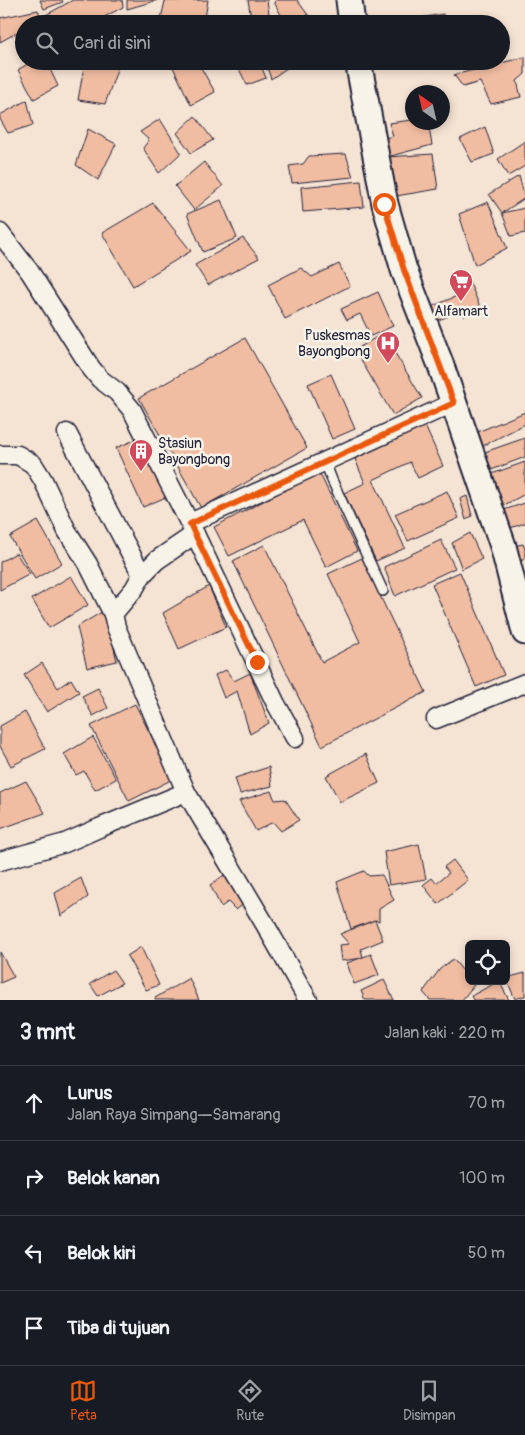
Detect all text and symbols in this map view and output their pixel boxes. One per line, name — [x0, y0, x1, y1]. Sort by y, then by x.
search box — [15, 15, 510, 70]
icon: search — [33, 29, 61, 57]
text: Cari di sini — [73, 31, 150, 55]
north arrow — [405, 85, 450, 130]
route start — [373, 193, 396, 216]
supermarket icon: Alfamart — [448, 268, 474, 302]
place label: Alfamart — [434, 303, 488, 320]
place label: Puskesmas Bayongbong — [298, 327, 371, 360]
hospital icon: Puskesmas Bayongbong — [375, 330, 401, 364]
place label: Stasiun Bayongbong — [158, 435, 230, 468]
building icon: Stasiun Bayongbong — [128, 438, 154, 472]
route end — [246, 651, 269, 674]
map controls — [465, 940, 510, 985]
button: locate — [465, 940, 510, 985]
text: 3 mnt — [20, 1019, 75, 1046]
text: Jalan kaki · 220 m — [384, 1023, 505, 1043]
text: Lurus — [67, 1081, 112, 1105]
icon: ahead — [20, 1089, 48, 1117]
text: 70 m — [468, 1093, 505, 1113]
text: Jalan Raya Simpang—Samarang — [67, 1105, 280, 1125]
icon: right — [20, 1164, 48, 1192]
text: Belok kanan — [67, 1166, 160, 1190]
text: 100 m — [459, 1168, 505, 1188]
icon: left — [20, 1239, 48, 1267]
text: Belok kiri — [67, 1241, 135, 1265]
text: 50 m — [468, 1243, 505, 1263]
icon: arrive — [20, 1314, 48, 1342]
text: Tiba di tujuan — [67, 1316, 170, 1340]
tab: Peta — [69, 1377, 97, 1424]
tab: Rute — [236, 1377, 264, 1424]
tab: Disimpan — [403, 1377, 456, 1424]

